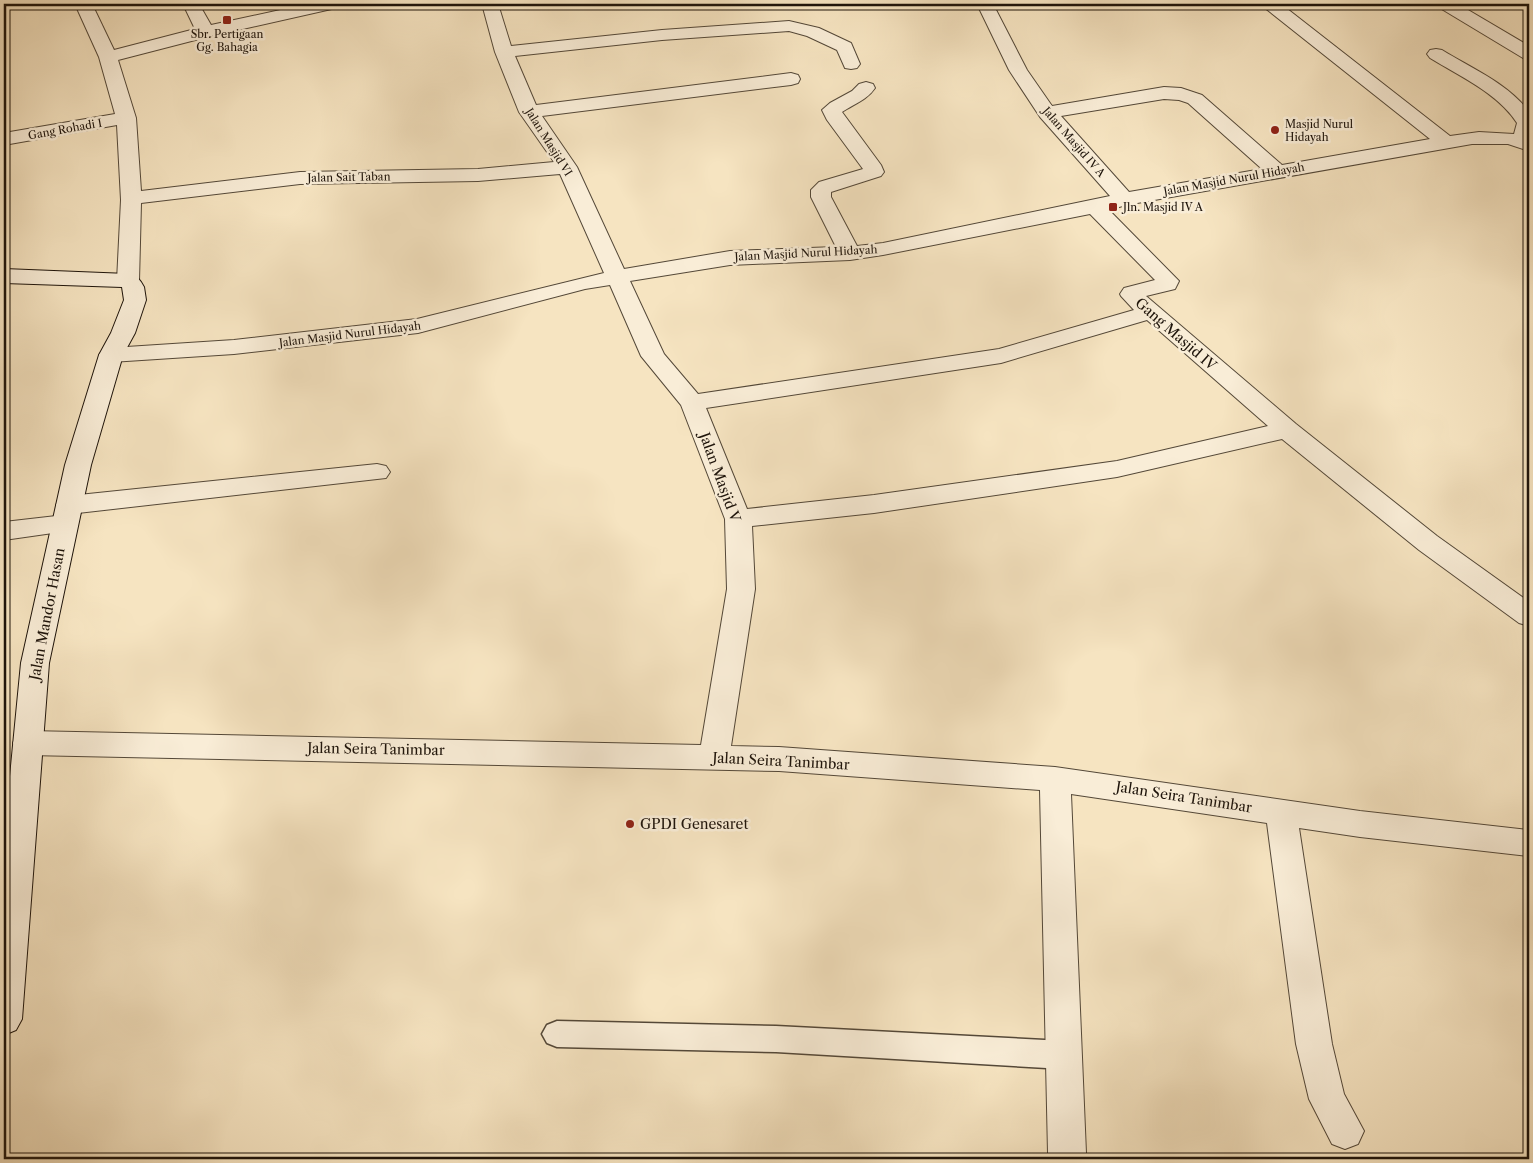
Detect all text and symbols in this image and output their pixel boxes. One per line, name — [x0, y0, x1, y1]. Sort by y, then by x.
marker: Sbr. Pertigaan Gg. Bahagia — [221, 14, 233, 26]
place label: Sbr. Pertigaan Gg. Bahagia — [191, 27, 263, 54]
street label: Jalan Masjid IV A — [1038, 103, 1109, 181]
street label: Jalan Masjid VI — [521, 104, 576, 179]
street label: Gang Rohadi I — [27, 116, 103, 142]
place label: Masjid Nurul Hidayah — [1285, 117, 1354, 144]
marker: Masjid Nurul Hidayah — [1269, 124, 1281, 136]
street label: Jalan Masjid Nurul Hidayah — [1160, 160, 1306, 199]
street label: Jalan Sait Taban — [305, 169, 391, 185]
place label: Jln. Masjid IV A — [1121, 200, 1204, 214]
marker: Jln. Masjid IV A — [1107, 201, 1119, 213]
street label: Jalan Masjid Nurul Hidayah — [732, 242, 878, 264]
street label: Gang Masjid IV — [1132, 294, 1221, 375]
street label: Jalan Masjid Nurul Hidayah — [276, 318, 422, 350]
street label: Jalan Masjid V — [695, 428, 745, 525]
street label: Jalan Mandor Hasan — [25, 546, 69, 684]
street label: Jalan Seira Tanimbar — [305, 739, 445, 759]
street label: Jalan Seira Tanimbar — [710, 748, 850, 774]
street label: Jalan Seira Tanimbar — [1113, 777, 1253, 817]
place label: GPDI Genesaret — [640, 815, 748, 833]
marker: GPDI Genesaret — [624, 818, 636, 830]

